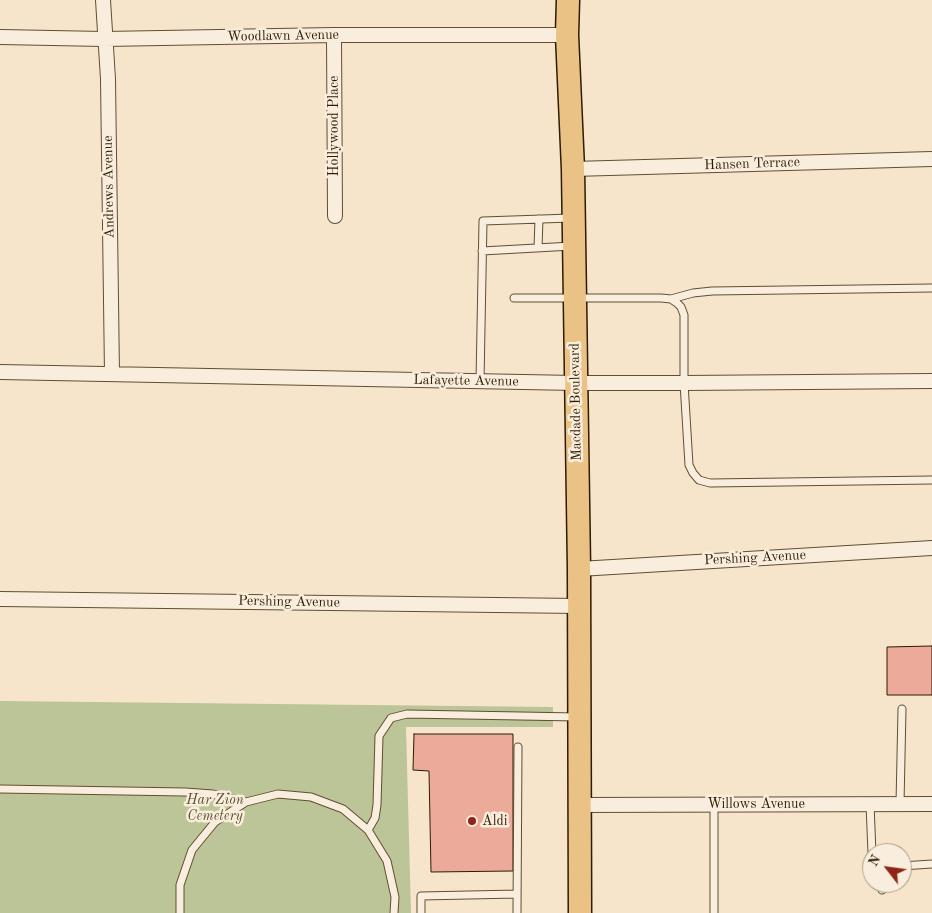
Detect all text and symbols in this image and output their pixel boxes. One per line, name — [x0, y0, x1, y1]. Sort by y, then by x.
street label: Woodlawn Avenue — [227, 27, 339, 45]
street label: Hollywood Place — [326, 75, 342, 177]
street label: Andrews Avenue — [100, 135, 118, 239]
street label: Hansen Terrace — [704, 154, 800, 174]
street label: Macdade Boulevard — [567, 343, 585, 461]
street label: Lafayette Avenue — [413, 372, 519, 390]
street label: Pershing Avenue — [704, 547, 806, 569]
street label: Pershing Avenue — [238, 593, 340, 611]
park label: Har Zion Cemetery — [186, 792, 244, 824]
street label: Willows Avenue — [707, 796, 805, 812]
place label: Aldi — [482, 813, 508, 829]
marker: Aldi — [466, 815, 478, 827]
north arrow — [862, 843, 912, 893]
text: N — [866, 853, 884, 869]

